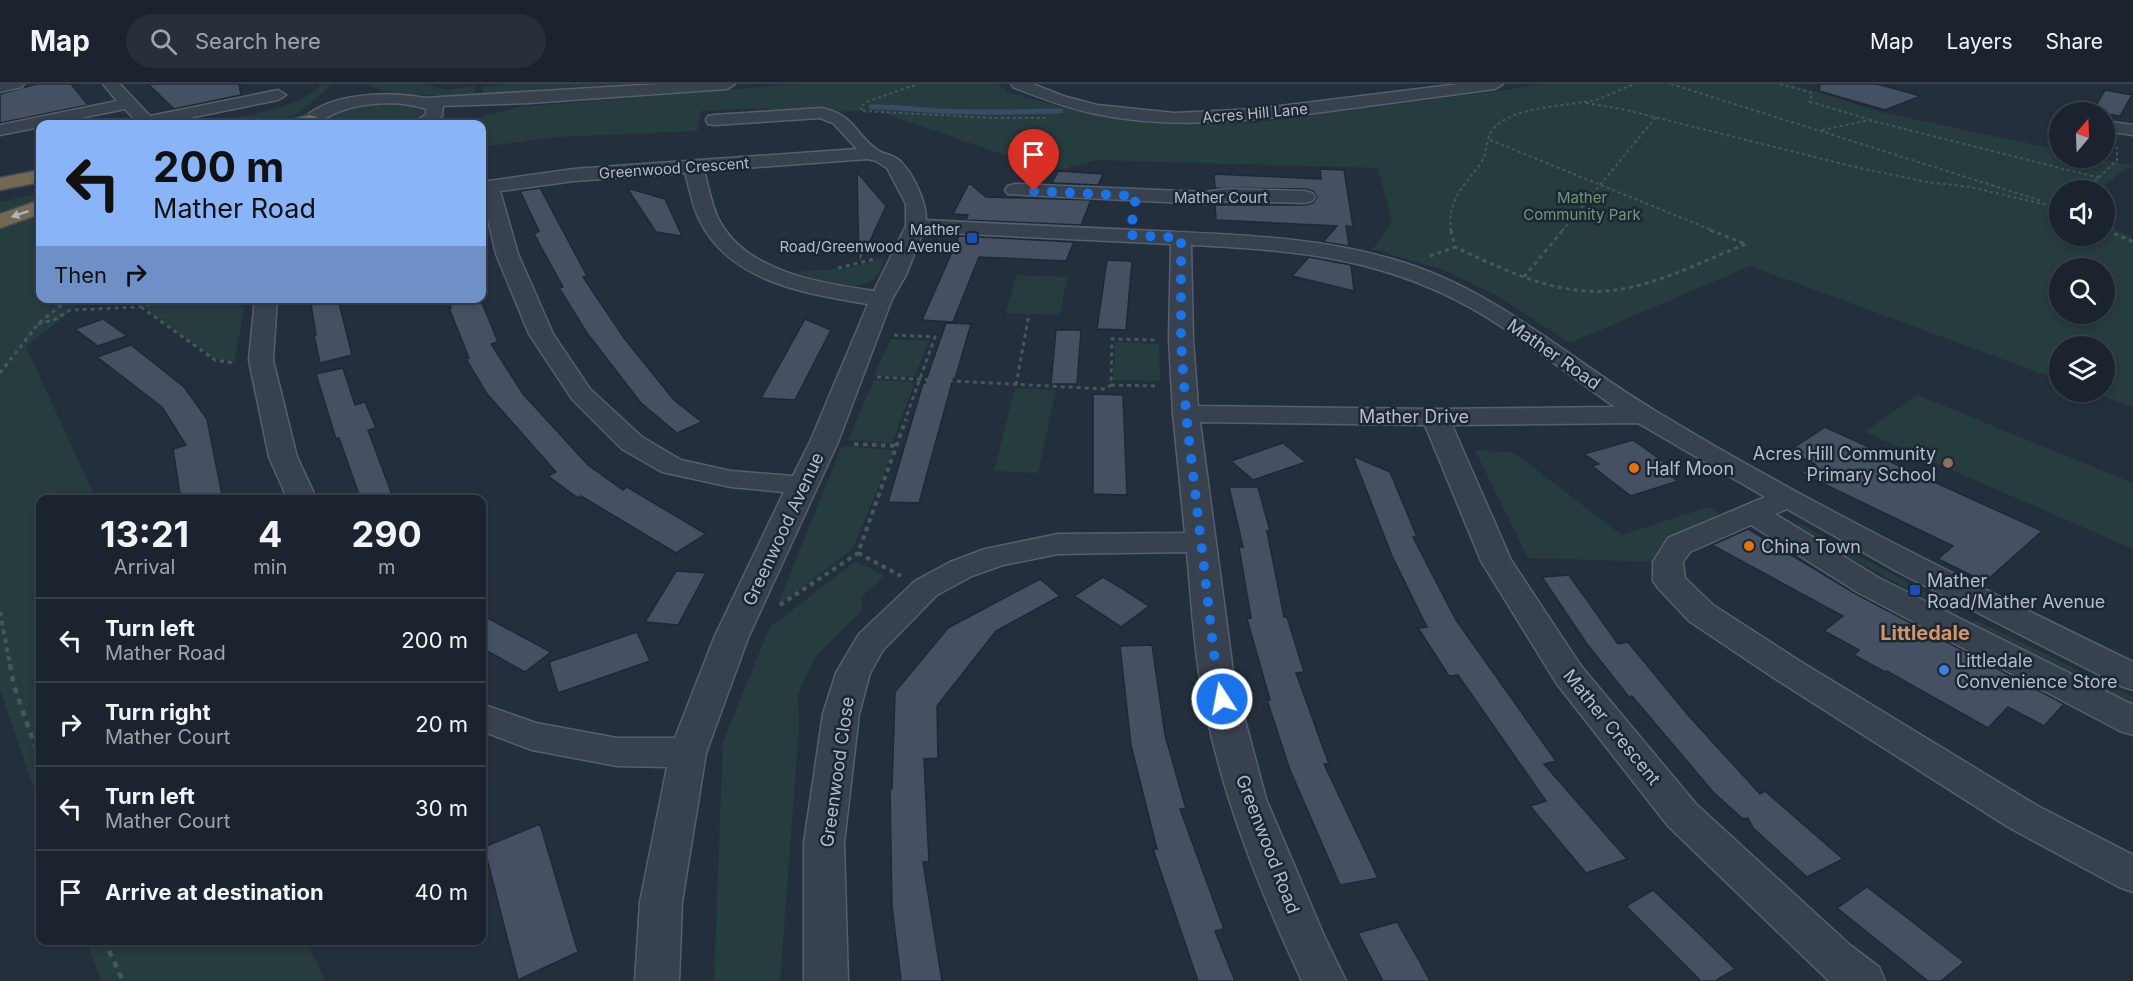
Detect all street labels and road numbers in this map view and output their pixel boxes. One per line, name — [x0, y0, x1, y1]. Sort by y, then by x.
street label: Acres Hill Lane — [1201, 99, 1309, 127]
street label: Greenwood Crescent — [598, 153, 750, 183]
street label: Mather Court — [1174, 188, 1268, 207]
street label: Mather Road — [1503, 314, 1605, 394]
street label: Mather Drive — [1359, 406, 1469, 427]
street label: Greenwood Avenue — [738, 449, 828, 609]
street label: Mather Crescent — [1559, 665, 1665, 789]
street label: Greenwood Close — [816, 695, 858, 849]
street label: Greenwood Road — [1232, 772, 1304, 916]

